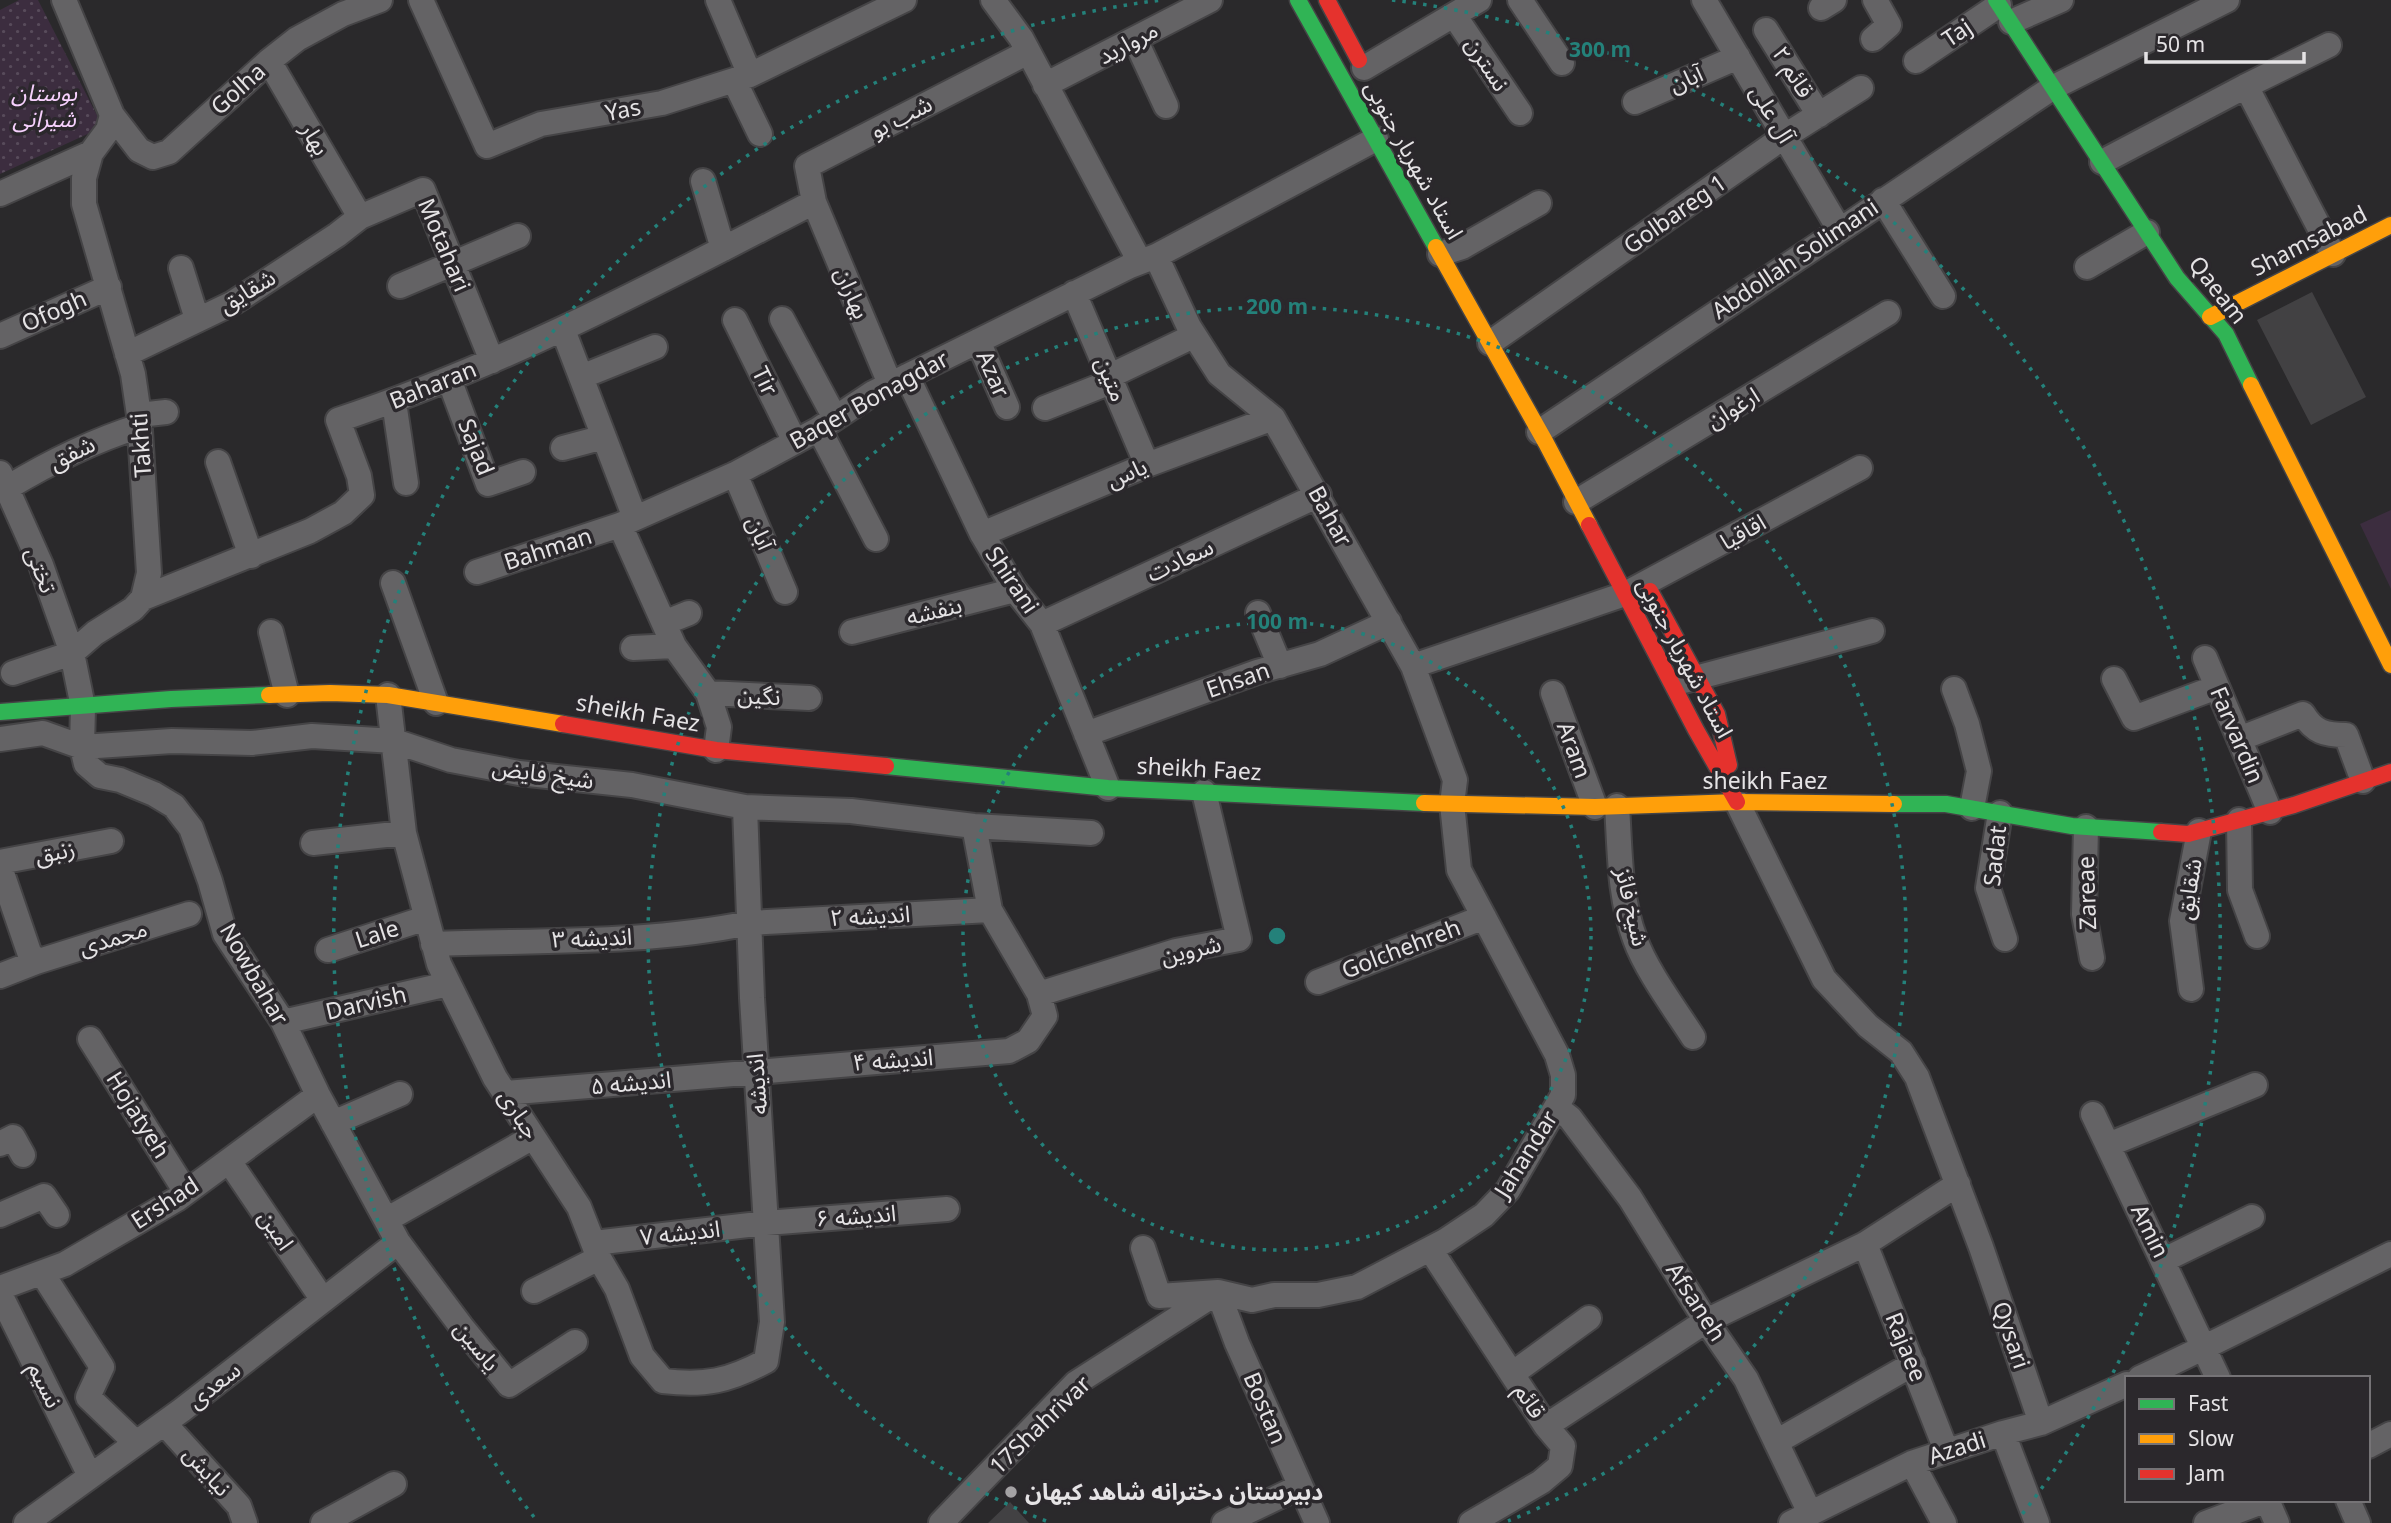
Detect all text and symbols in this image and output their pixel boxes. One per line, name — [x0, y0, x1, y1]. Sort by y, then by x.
street label: Taj — [1931, 5, 1983, 62]
street label: مروارید — [1089, 7, 1168, 80]
scale bar — [2146, 21, 2304, 65]
text: 50 m — [2156, 23, 2205, 67]
street label: نسترن — [1450, 26, 1523, 102]
text: 300 m — [1569, 28, 1631, 72]
street label: قائم ۲ — [1757, 36, 1828, 109]
street label: Golha — [198, 50, 278, 129]
street label: آبان — [1661, 50, 1713, 109]
park label: بوستان شیرانی — [11, 69, 78, 144]
street label: استاد شهریار جنوبی — [1349, 71, 1478, 250]
street label: آل علی — [1734, 75, 1809, 155]
street label: شب بو — [861, 81, 942, 154]
street label: Yas — [601, 83, 645, 138]
street label: بهار — [285, 112, 344, 166]
street label: Golbareg 1 — [1613, 160, 1738, 269]
street label: Abdollah Solimani — [1701, 185, 1890, 334]
street label: Motahari — [402, 190, 485, 300]
street label: Shamsabad — [2242, 191, 2377, 292]
street label: Qaeam — [2174, 244, 2261, 336]
street label: شقایق — [208, 255, 286, 328]
street label: بهاران — [819, 259, 885, 327]
street label: Ofogh — [13, 275, 95, 348]
text: 200 m — [1246, 285, 1308, 329]
street label: Baqer Bonagdar — [780, 336, 959, 465]
street label: Azar — [960, 342, 1025, 407]
street label: Baharan — [382, 346, 485, 425]
street label: متین — [1079, 348, 1142, 410]
street label: Tir — [736, 358, 793, 405]
street label: ارغوان — [1696, 373, 1770, 444]
street label: Takhti — [115, 411, 168, 479]
street label: Sajad — [442, 411, 509, 483]
street label: شفق — [40, 421, 105, 486]
street label: یاس — [1099, 443, 1156, 504]
street label: Bahar — [1293, 476, 1367, 557]
street label: اقاقیا — [1710, 499, 1776, 566]
street label: آبان — [730, 508, 789, 560]
street label: Bahman — [497, 512, 599, 587]
street label: سعادت — [1138, 523, 1223, 598]
street label: Shirani — [970, 536, 1053, 625]
street label: تختی — [9, 539, 72, 601]
street label: استاد شهریار جنوبی — [1621, 568, 1748, 748]
street label: بنفشه — [901, 581, 967, 642]
text: 100 m — [1246, 600, 1308, 644]
street label: Ehsan — [1199, 647, 1277, 714]
street label: نگین — [736, 671, 782, 722]
street label: sheikh Faez — [572, 679, 704, 748]
street label: Farvardin — [2194, 679, 2279, 792]
street label: Aram — [1541, 714, 1606, 786]
street label: sheikh Faez — [1135, 742, 1263, 797]
street label: شیخ فایض — [489, 743, 597, 806]
street label: sheikh Faez — [1702, 757, 1828, 806]
street label: Sadat — [1968, 823, 2023, 889]
street label: زنبق — [31, 825, 80, 880]
street label: Zareae — [2062, 855, 2113, 931]
street label: شقایق — [2160, 855, 2219, 923]
street label: شیخ فائز — [1598, 862, 1664, 951]
street label: اندیشه ۲ — [828, 890, 912, 943]
street label: Lale — [349, 904, 406, 965]
street label: Golchehreh — [1334, 904, 1468, 995]
street label: محمدی — [73, 905, 154, 972]
street label: Nowbahar — [204, 913, 303, 1036]
street label: اندیشه ۳ — [551, 913, 633, 964]
street label: شروین — [1156, 920, 1226, 981]
centre of rings — [1265, 924, 1289, 948]
street label: Darvish — [321, 970, 412, 1037]
street label: اندیشه ۴ — [851, 1033, 935, 1088]
street label: اندیشه — [731, 1052, 784, 1116]
street label: اندیشه ۵ — [589, 1056, 673, 1111]
street label: Hojatyeh — [91, 1061, 184, 1169]
street label: جباری — [483, 1078, 554, 1150]
street label: Jahandar — [1479, 1100, 1573, 1210]
street label: Ershad — [121, 1163, 210, 1244]
street label: اندیشه ۶ — [814, 1189, 898, 1244]
street label: Amin — [2115, 1195, 2184, 1267]
street label: امین — [243, 1199, 308, 1262]
street label: اندیشه ۷ — [637, 1205, 723, 1262]
street label: Afsaneh — [1651, 1252, 1740, 1352]
street label: Qysari — [1976, 1295, 2045, 1376]
street label: Rajaee — [1869, 1305, 1942, 1390]
street label: یاسین — [440, 1309, 514, 1384]
street label: سعدی — [176, 1348, 253, 1423]
street label: نسیم — [12, 1353, 77, 1417]
street label: 17Shahrivar — [977, 1362, 1104, 1488]
street label: Bostan — [1227, 1364, 1302, 1452]
street label: قائم — [1499, 1373, 1560, 1430]
legend — [2125, 1376, 2370, 1502]
text: Fast — [2188, 1382, 2229, 1426]
street label: Azadi — [1922, 1416, 1993, 1481]
text: Slow — [2188, 1417, 2234, 1461]
street label: نیایش — [169, 1434, 244, 1509]
text: Jam — [2186, 1452, 2225, 1496]
place label: دبیرستان دخترانه شاهد کیهان — [1025, 1468, 1323, 1517]
marker: دبیرستان دخترانه شاهد کیهان — [1003, 1484, 1019, 1500]

